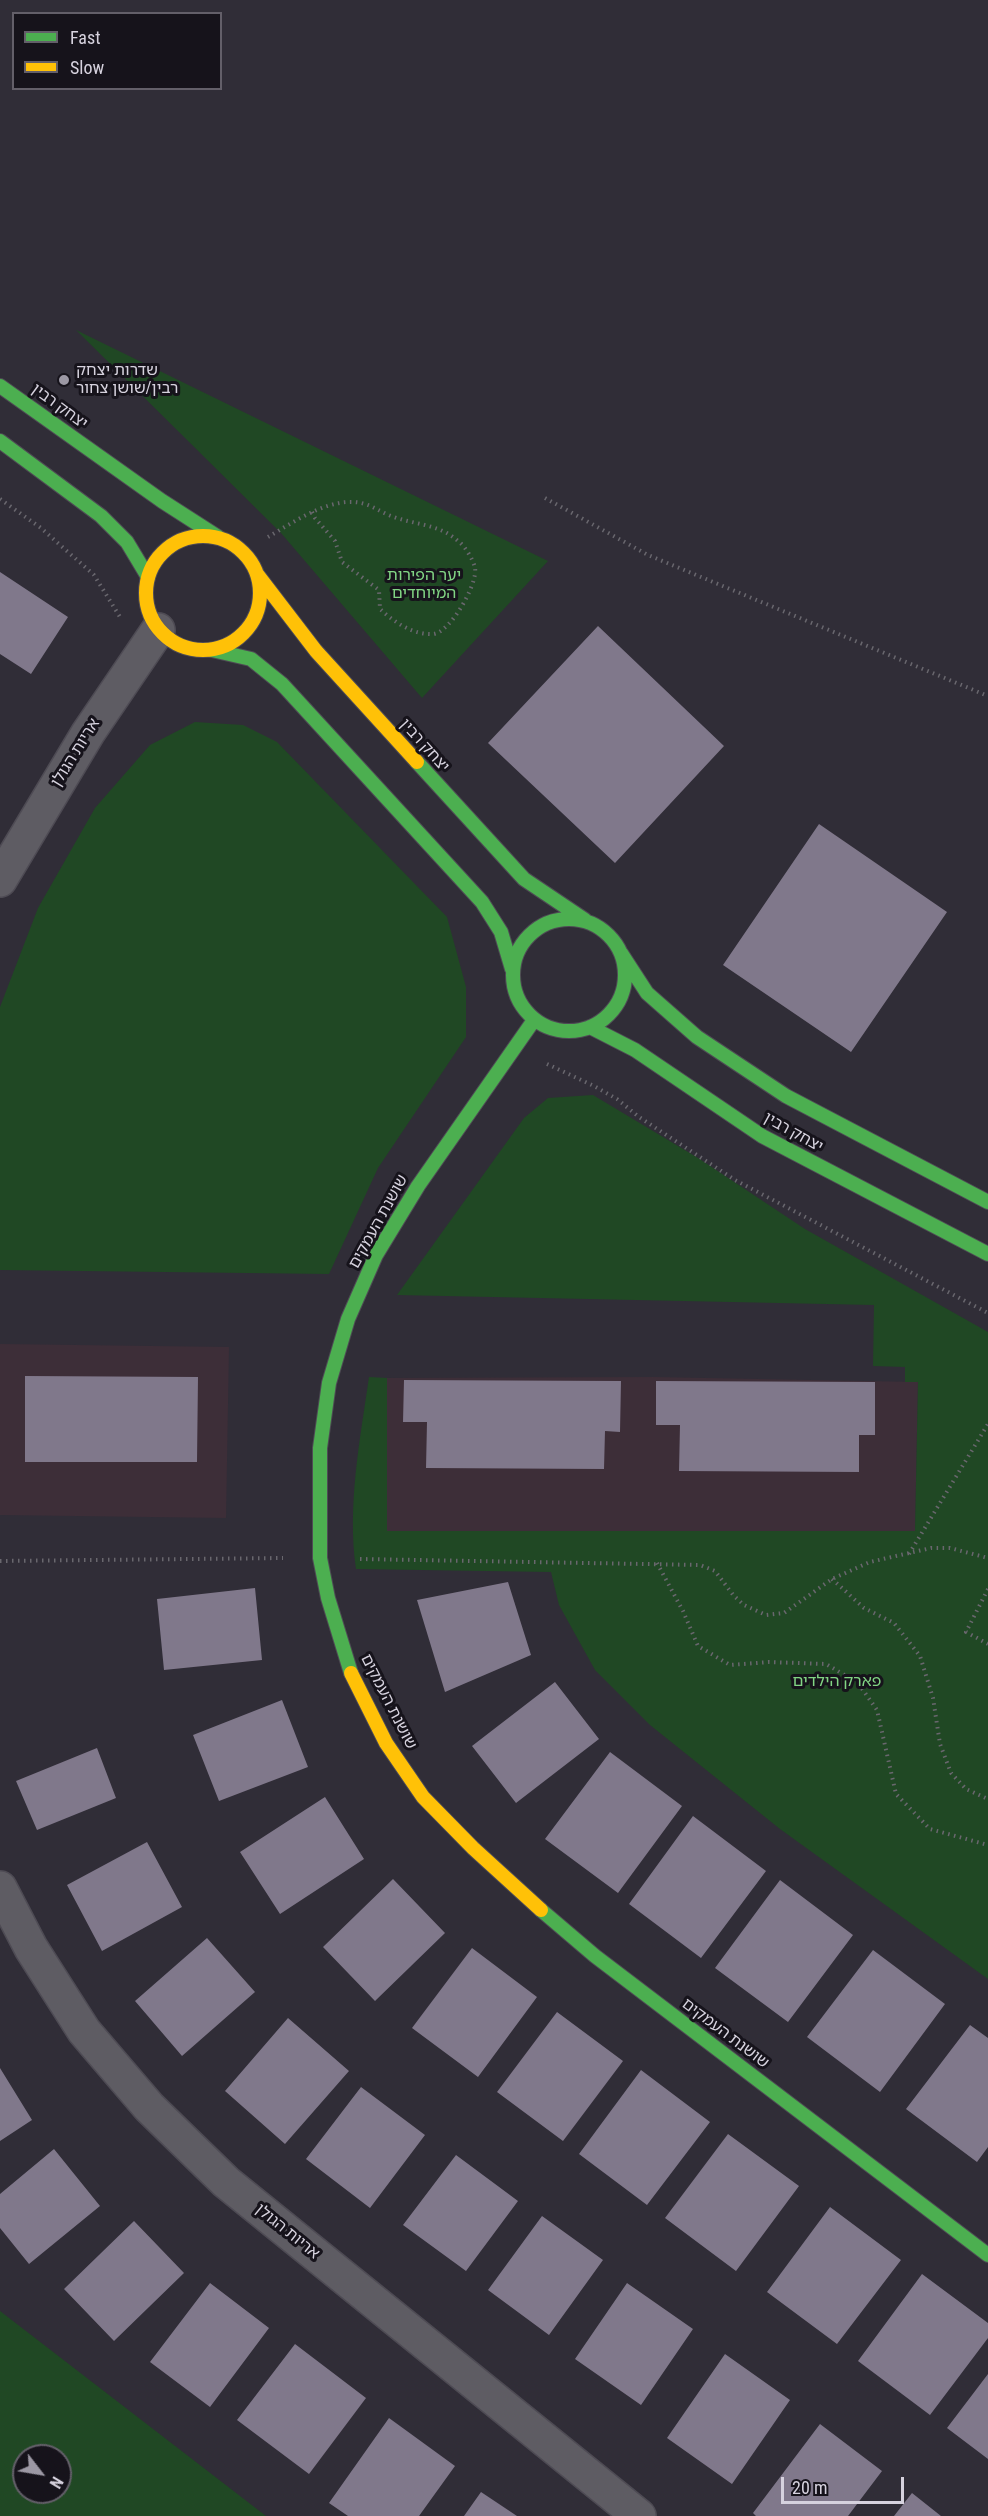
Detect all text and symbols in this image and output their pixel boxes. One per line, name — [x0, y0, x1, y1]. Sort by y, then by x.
legend — [12, 12, 222, 90]
text: Fast — [70, 27, 101, 48]
text: Slow — [70, 57, 104, 78]
place label: שדרות יצחק רבין/שושן צחור — [76, 361, 178, 399]
marker: שדרות יצחק רבין/שושן צחור — [57, 373, 71, 387]
street label: יצחק רבין — [27, 380, 91, 434]
park label: יער הפירות המיוחדים — [387, 566, 461, 604]
street label: אריות הגולן — [47, 715, 105, 791]
street label: יצחק רבין — [395, 716, 453, 776]
street label: יצחק רבין — [760, 1109, 826, 1157]
street label: שושנת העמקים — [345, 1172, 413, 1272]
street label: שושנת העמקים — [356, 1651, 420, 1753]
park label: פארק הילדים — [793, 1672, 881, 1692]
street label: שושנת העמקים — [678, 1995, 772, 2073]
street label: אריות הגולן — [251, 2200, 323, 2264]
north arrow — [12, 2444, 72, 2504]
scale bar — [784, 2465, 907, 2503]
text: N — [45, 2473, 67, 2492]
text: 20 m — [792, 2477, 827, 2498]

